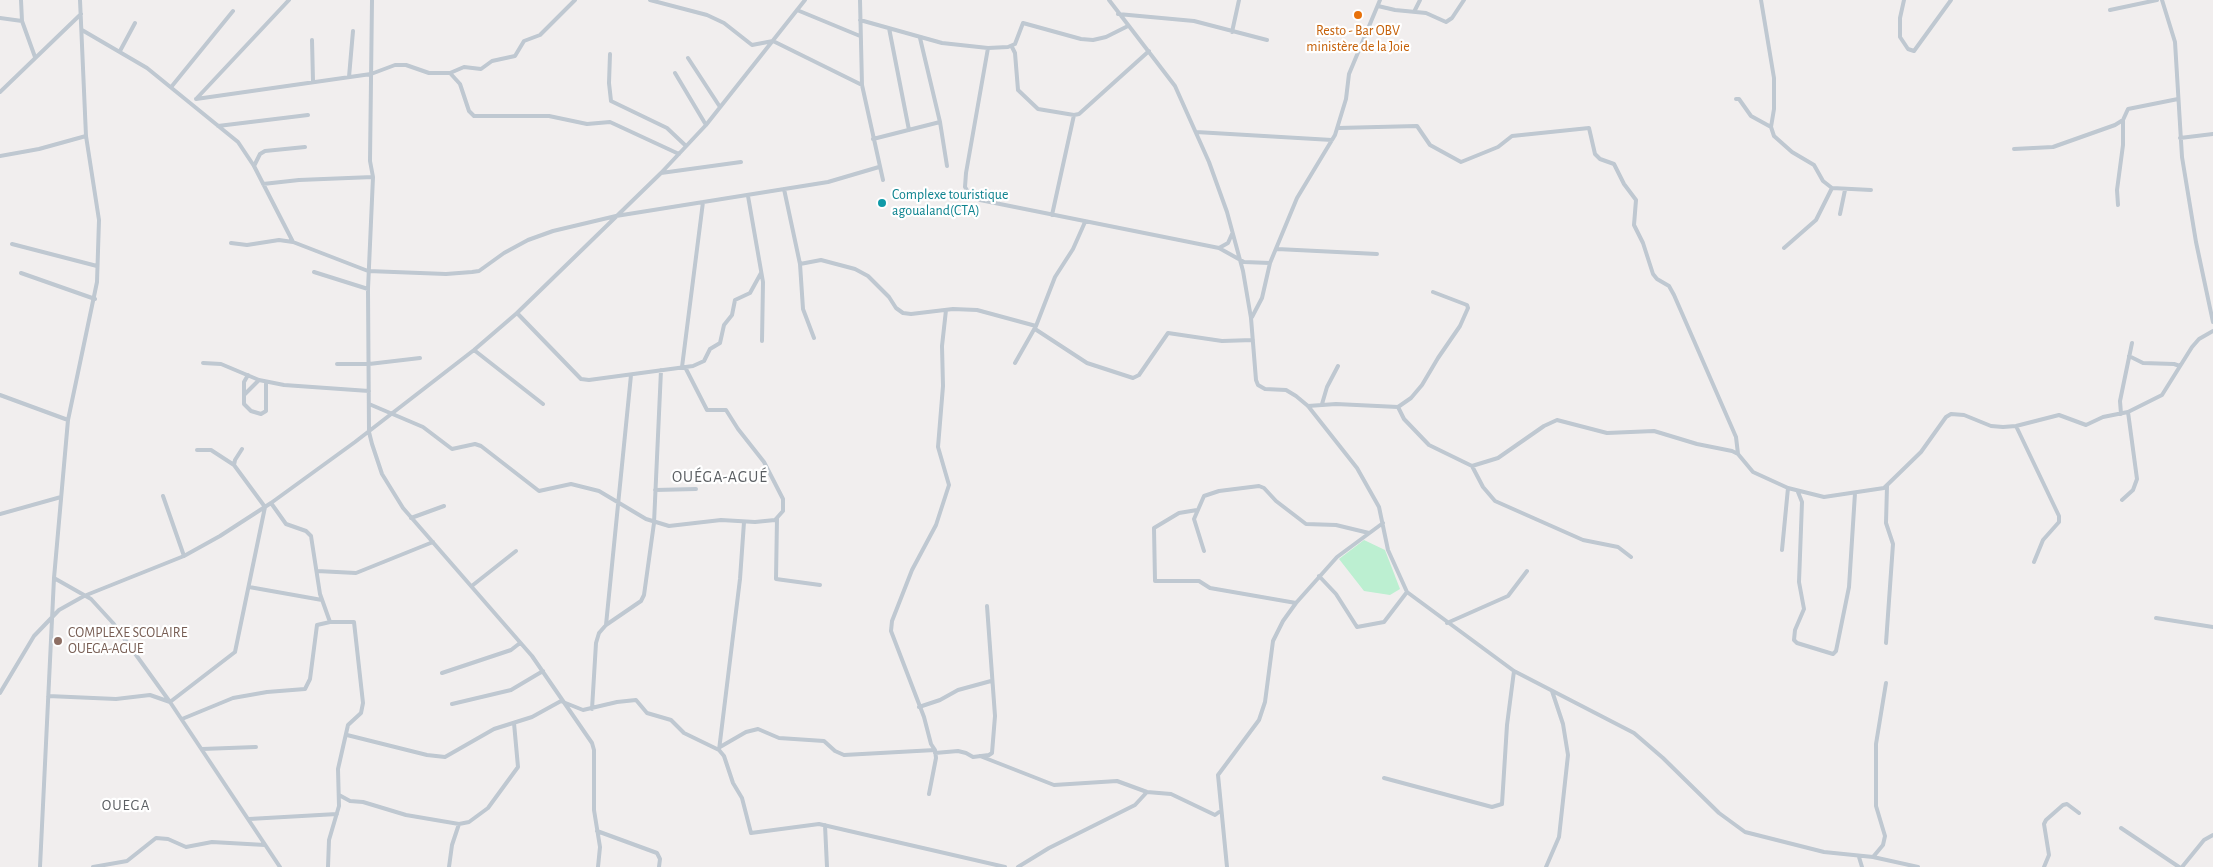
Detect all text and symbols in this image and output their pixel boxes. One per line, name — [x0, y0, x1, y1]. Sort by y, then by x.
marker: Resto - Bar OBV ministère de la Joie — [1352, 9, 1364, 21]
place label: Resto - Bar OBV ministère de la Joie — [1306, 23, 1410, 56]
place label: Complexe touristique agoualand(CTA) — [892, 187, 1008, 220]
marker: Complexe touristique agoualand(CTA) — [876, 197, 888, 209]
district label: OUÉGA-AGUÉ — [671, 467, 769, 487]
place label: COMPLEXE SCOLAIRE OUEGA-AGUE — [68, 625, 187, 658]
marker: COMPLEXE SCOLAIRE OUEGA-AGUE — [52, 635, 64, 647]
district label: OUEGA — [101, 796, 151, 814]

